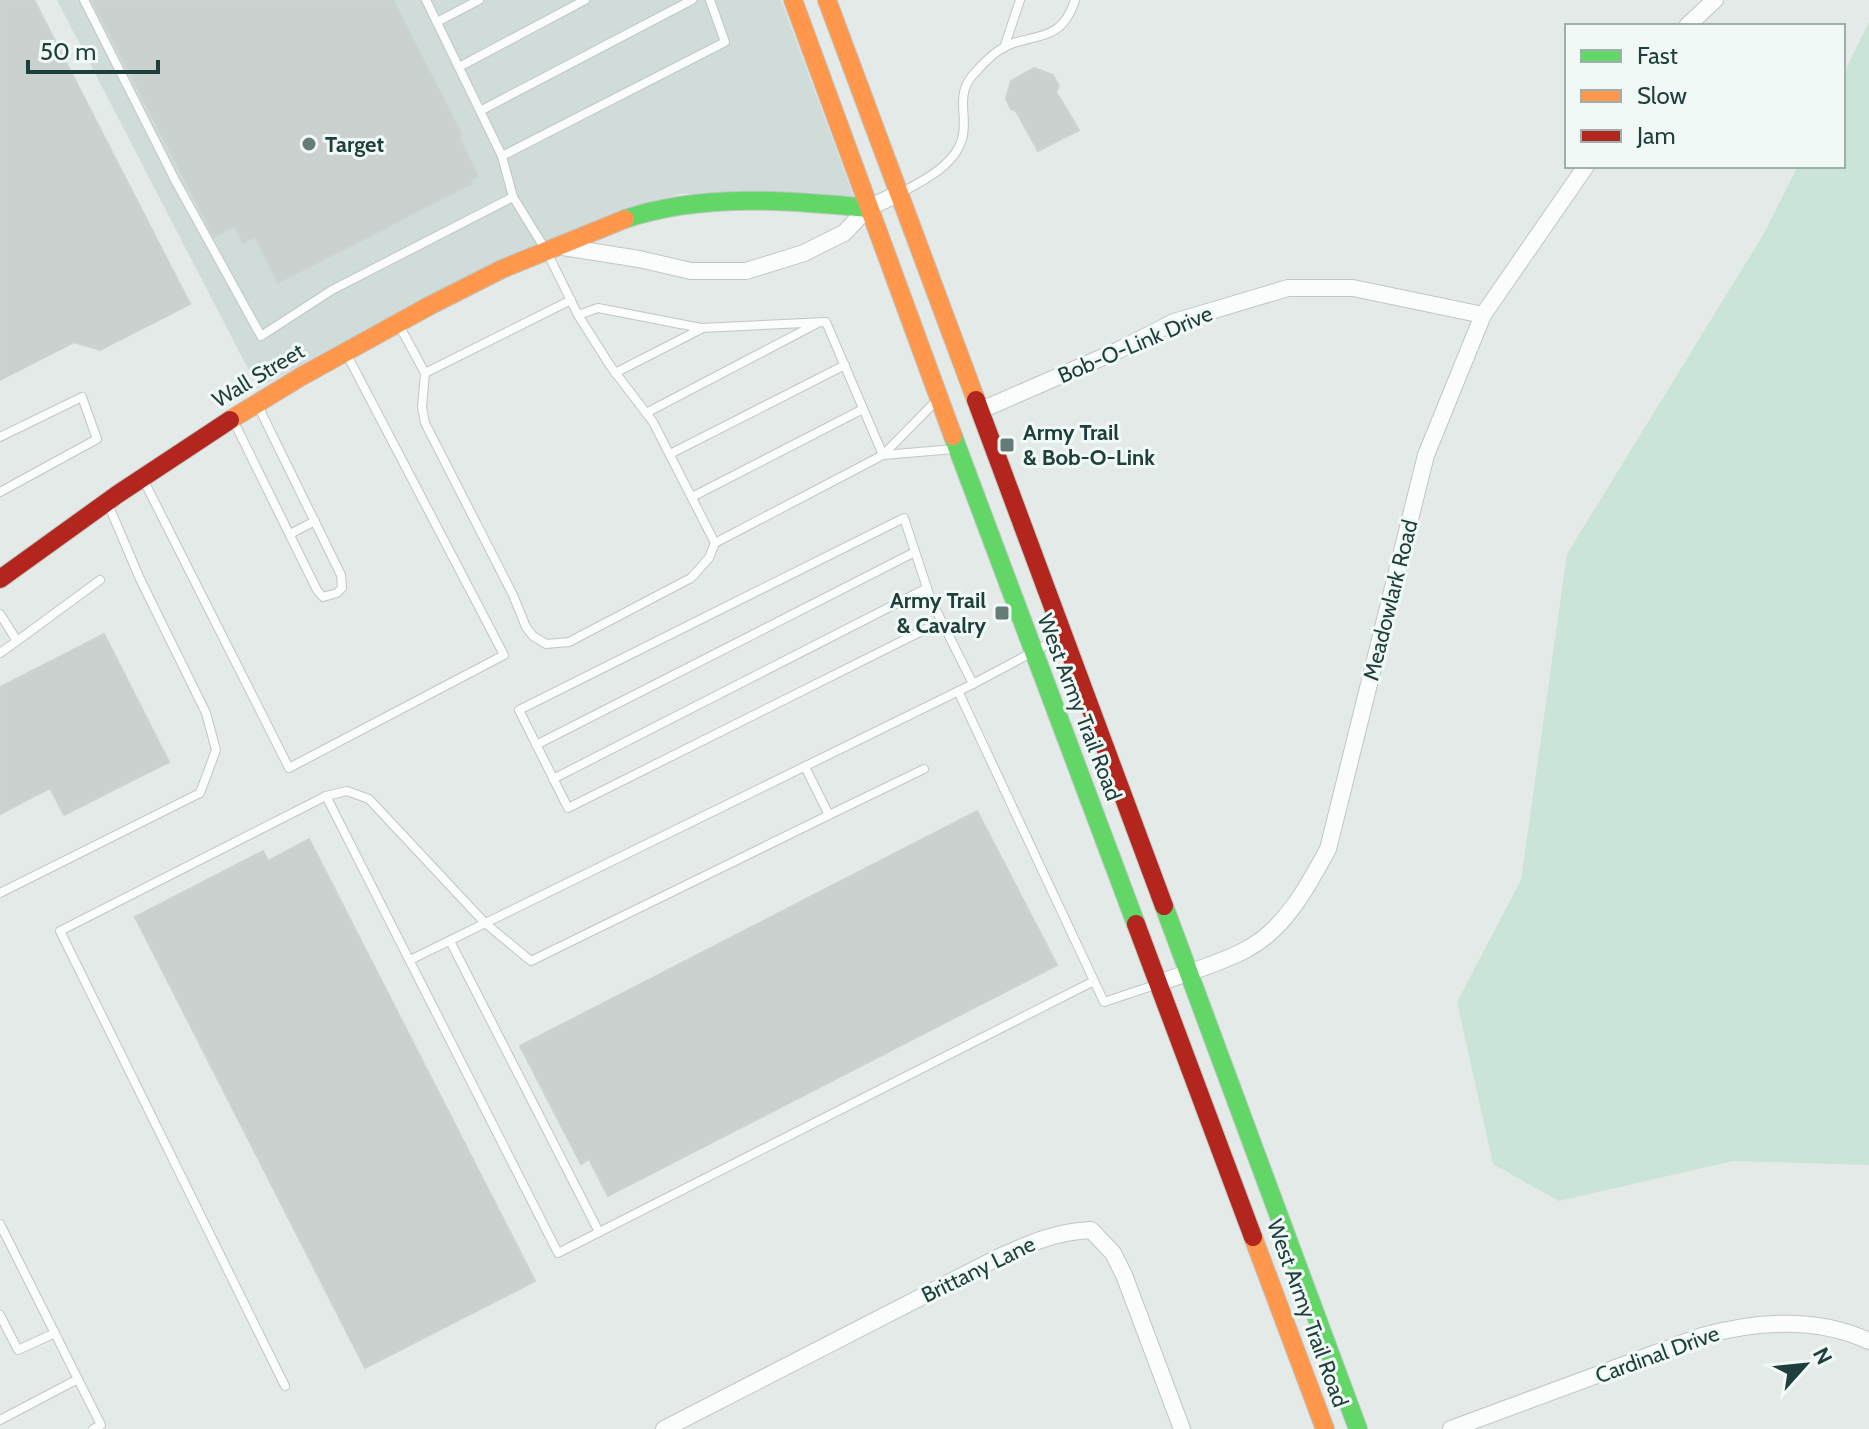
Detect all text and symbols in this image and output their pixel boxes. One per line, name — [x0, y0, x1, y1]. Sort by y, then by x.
scale bar — [28, 24, 158, 74]
legend — [1565, 24, 1845, 168]
text: 50 m — [40, 37, 96, 66]
text: Fast — [1637, 41, 1678, 70]
text: Slow — [1637, 81, 1687, 110]
text: Jam — [1636, 121, 1675, 150]
place label: Target — [325, 131, 384, 158]
marker: Target — [300, 135, 318, 153]
street label: Bob-O-Link Drive — [1054, 300, 1216, 389]
street label: Wall Street — [207, 337, 310, 413]
place label: Army Trail & Bob-O-Link — [1023, 419, 1155, 471]
marker: Army Trail & Bob-O-Link — [998, 436, 1016, 454]
street label: Meadowlark Road — [1357, 517, 1424, 683]
place label: Army Trail & Cavalry — [890, 587, 986, 639]
marker: Army Trail & Cavalry — [993, 604, 1011, 622]
street label: West Army Trail Road — [1031, 610, 1128, 804]
street label: West Army Trail Road — [1261, 1216, 1354, 1411]
street label: Brittany Lane — [917, 1230, 1040, 1309]
street label: Cardinal Drive — [1591, 1320, 1723, 1389]
north arrow — [1765, 1325, 1845, 1405]
text: N — [1807, 1343, 1838, 1369]

